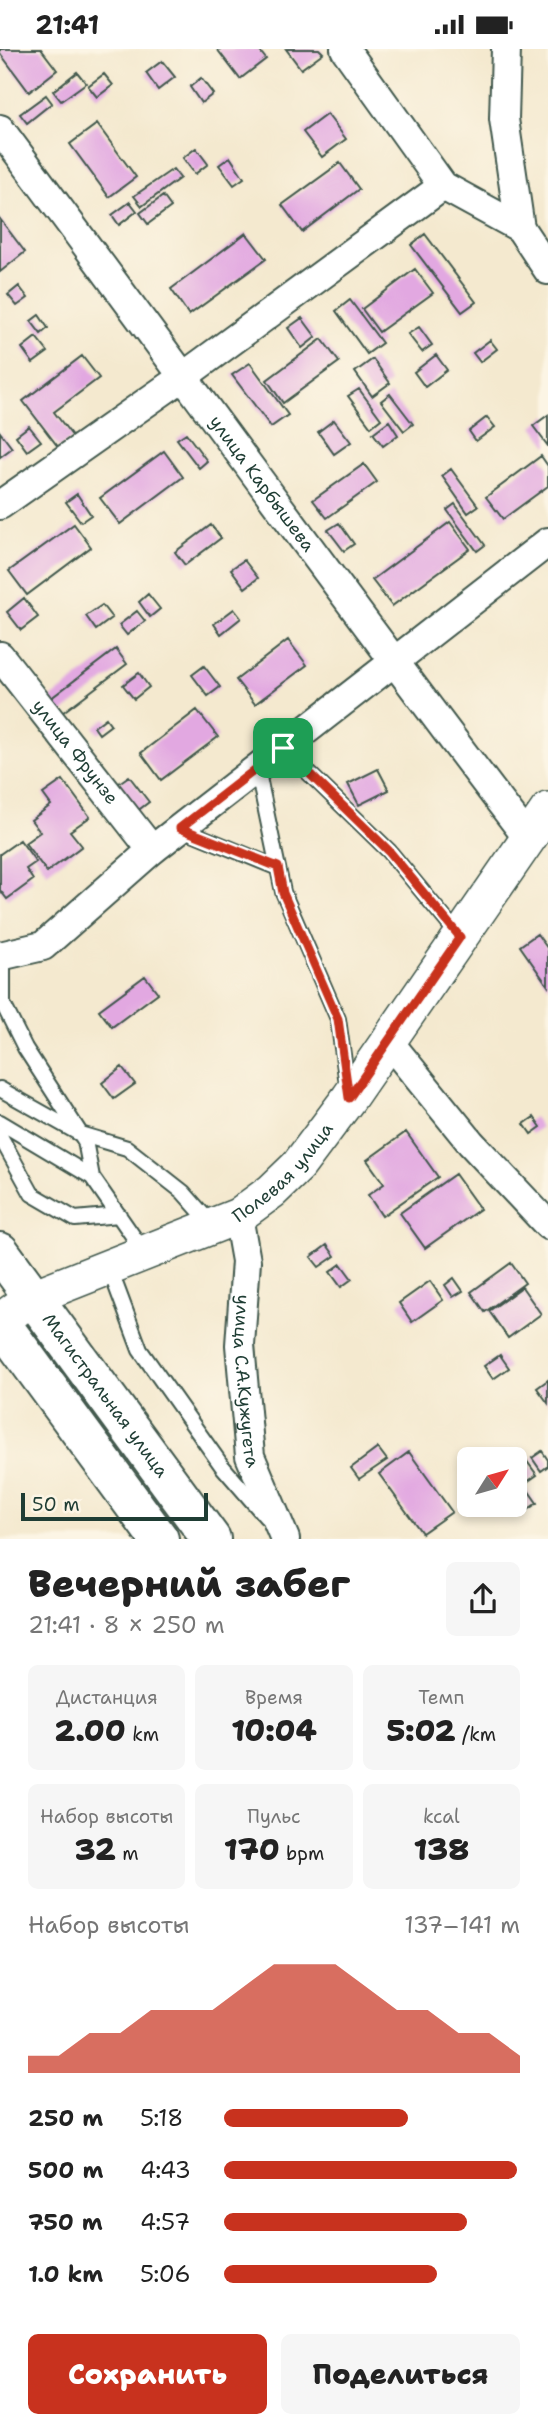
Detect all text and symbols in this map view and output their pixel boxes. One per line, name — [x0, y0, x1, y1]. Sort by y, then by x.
text: 21:41 — [35, 7, 99, 42]
street label: улица Карбышева — [204, 411, 320, 557]
street label: улица Фрунзе — [27, 695, 124, 809]
pin — [253, 718, 313, 778]
icon: arrive — [264, 729, 302, 767]
street label: Полевая улица — [228, 1118, 338, 1228]
street label: улица С.А.Кужугета — [228, 1294, 265, 1471]
street label: Магистральная улица — [37, 1308, 174, 1482]
north arrow — [457, 1447, 527, 1517]
map controls — [457, 1447, 527, 1517]
scale bar — [21, 1490, 208, 1522]
text: 50 m — [32, 1492, 80, 1517]
text: Вечерний забег — [28, 1558, 350, 1609]
button: share — [446, 1562, 520, 1636]
text: 21:41 · 8 × 250 m — [28, 1610, 225, 1640]
text: Дистанция — [56, 1685, 158, 1710]
text: Время — [245, 1685, 303, 1710]
text: Темп — [418, 1685, 464, 1710]
text: 2.00 — [54, 1710, 126, 1751]
text: 10:04 — [231, 1710, 317, 1751]
text: 5:02 — [387, 1710, 456, 1751]
text: km — [126, 1722, 159, 1747]
text: /km — [456, 1722, 496, 1747]
text: Набор высоты — [40, 1804, 173, 1829]
text: Пульс — [247, 1804, 301, 1829]
text: kcal — [423, 1804, 460, 1829]
text: 32 — [75, 1829, 116, 1870]
text: 170 — [224, 1829, 280, 1870]
text: 138 — [413, 1829, 469, 1870]
text: m — [116, 1841, 139, 1866]
text: bpm — [280, 1841, 324, 1866]
text: Набор высоты — [28, 1910, 189, 1940]
text: 137–141 m — [404, 1910, 520, 1940]
text: 250 m — [28, 2103, 103, 2133]
text: 5:18 — [140, 2103, 183, 2133]
text: 500 m — [28, 2155, 103, 2185]
text: 4:43 — [140, 2155, 191, 2185]
text: 750 m — [28, 2207, 103, 2237]
text: 4:57 — [140, 2207, 190, 2237]
text: 1.0 km — [28, 2259, 103, 2289]
text: 5:06 — [140, 2259, 191, 2289]
button: Сохранить — [28, 2334, 267, 2414]
button: Поделиться — [281, 2334, 520, 2414]

